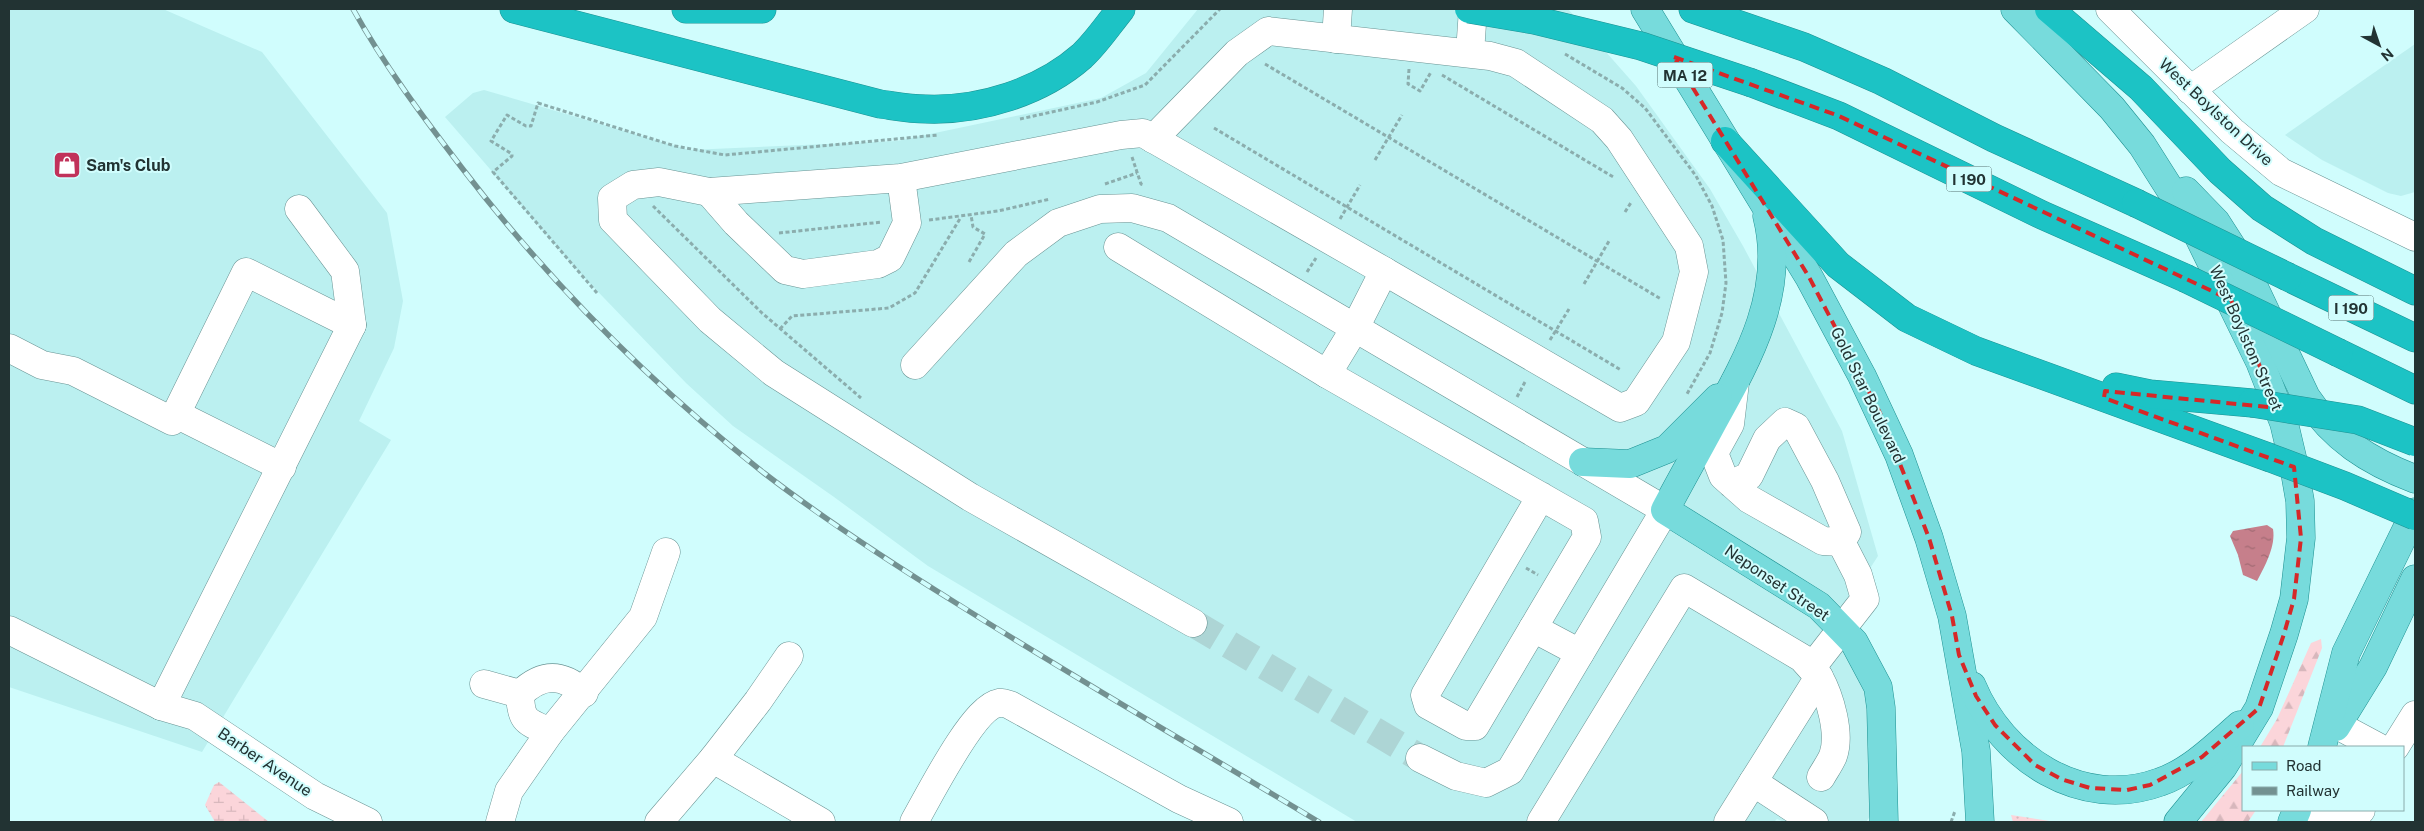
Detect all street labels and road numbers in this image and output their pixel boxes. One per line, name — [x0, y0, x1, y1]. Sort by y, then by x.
street label: West Boylston Drive — [2155, 54, 2277, 170]
road number: MA 12 — [1658, 62, 1712, 88]
road number: I 190 — [1946, 166, 1992, 192]
street label: West Boylston Street — [2205, 262, 2287, 414]
road number: I 190 — [2328, 296, 2374, 320]
street label: Gold Star Boulevard — [1827, 324, 1909, 466]
street label: Neponset Street — [1721, 541, 1833, 625]
street label: Barber Avenue — [214, 723, 316, 801]

